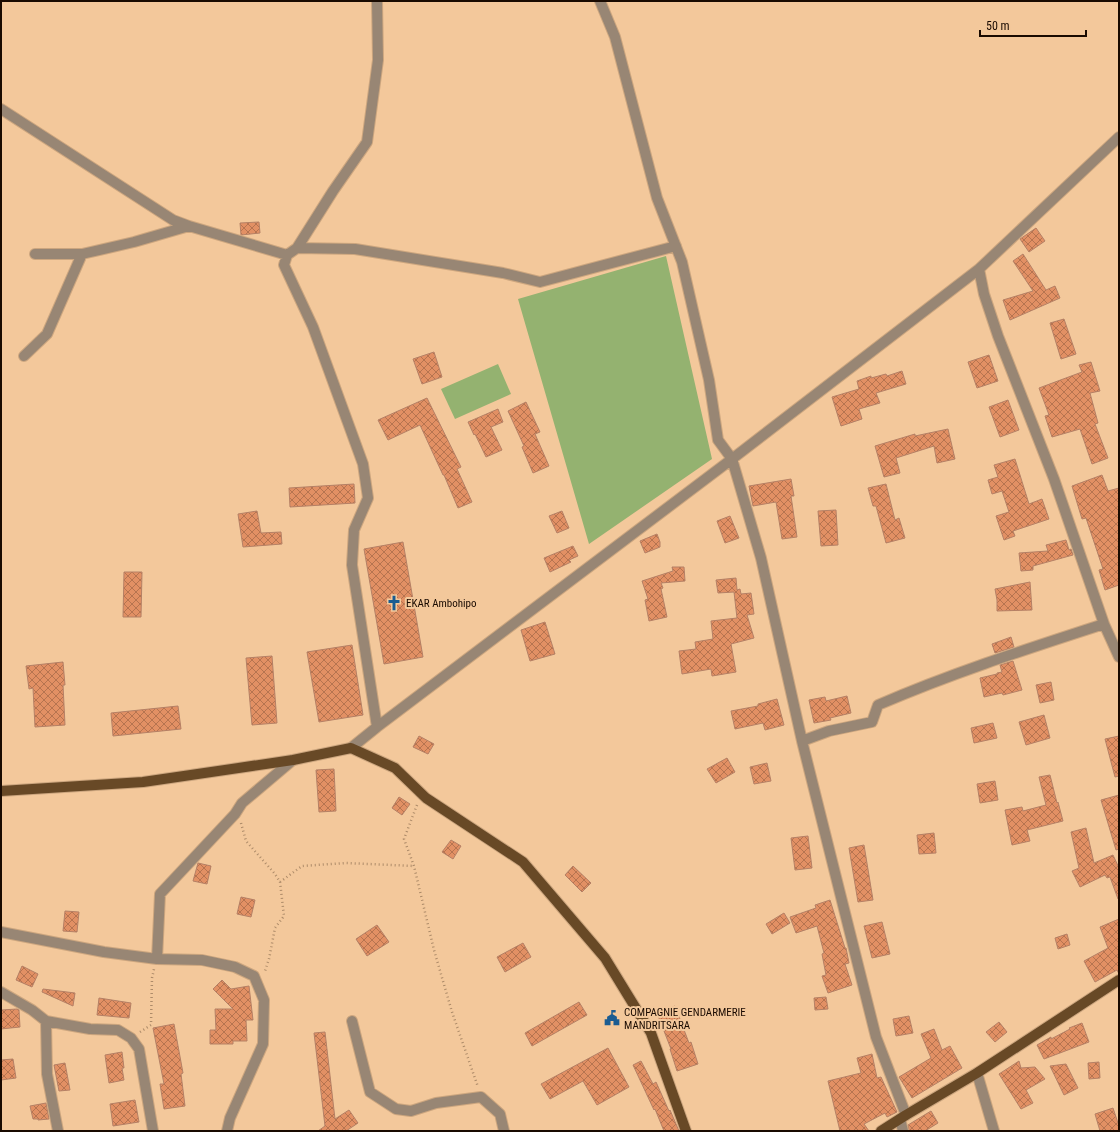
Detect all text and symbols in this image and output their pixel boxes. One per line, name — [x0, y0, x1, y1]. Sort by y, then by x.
scale bar — [980, 12, 1086, 38]
text: 50 m — [986, 19, 1010, 33]
church icon: EKAR Ambohipo — [385, 594, 403, 612]
place label: EKAR Ambohipo — [406, 597, 477, 610]
place label: COMPAGNIE GENDARMERIE MANDRITSARA — [624, 1006, 746, 1032]
public building icon: COMPAGNIE GENDARMERIE MANDRITSARA — [603, 1009, 621, 1027]

